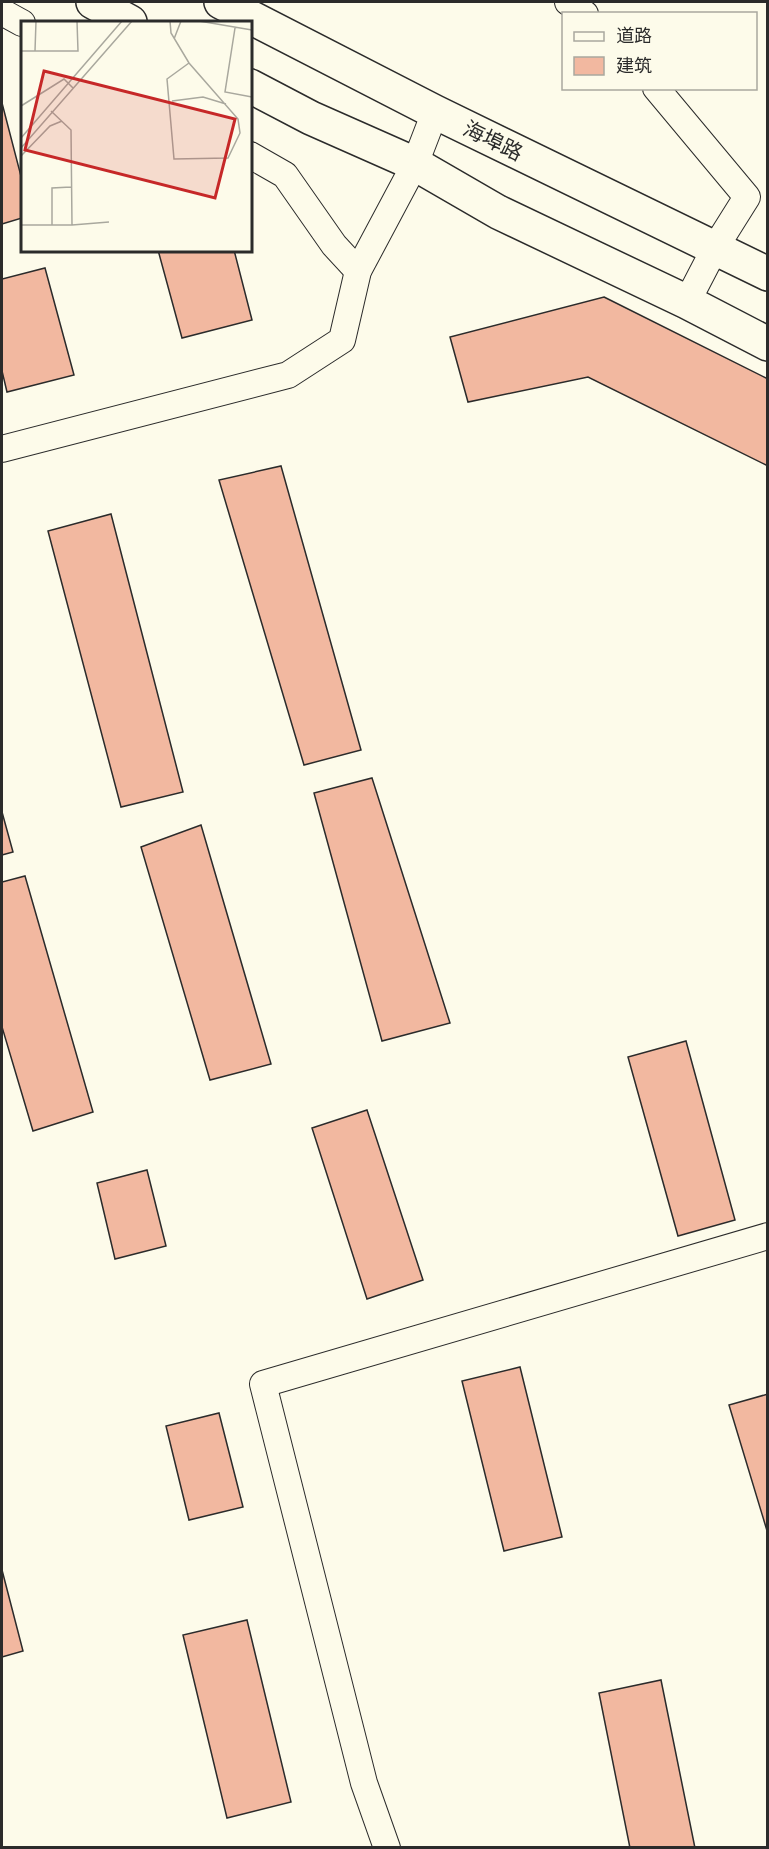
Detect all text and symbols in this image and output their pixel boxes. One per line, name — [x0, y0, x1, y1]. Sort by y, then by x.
legend — [562, 12, 757, 90]
inset map — [21, 21, 252, 252]
text: 道路 — [616, 25, 652, 46]
text: 建筑 — [616, 55, 652, 76]
street label: 海埠路 — [459, 116, 527, 166]

